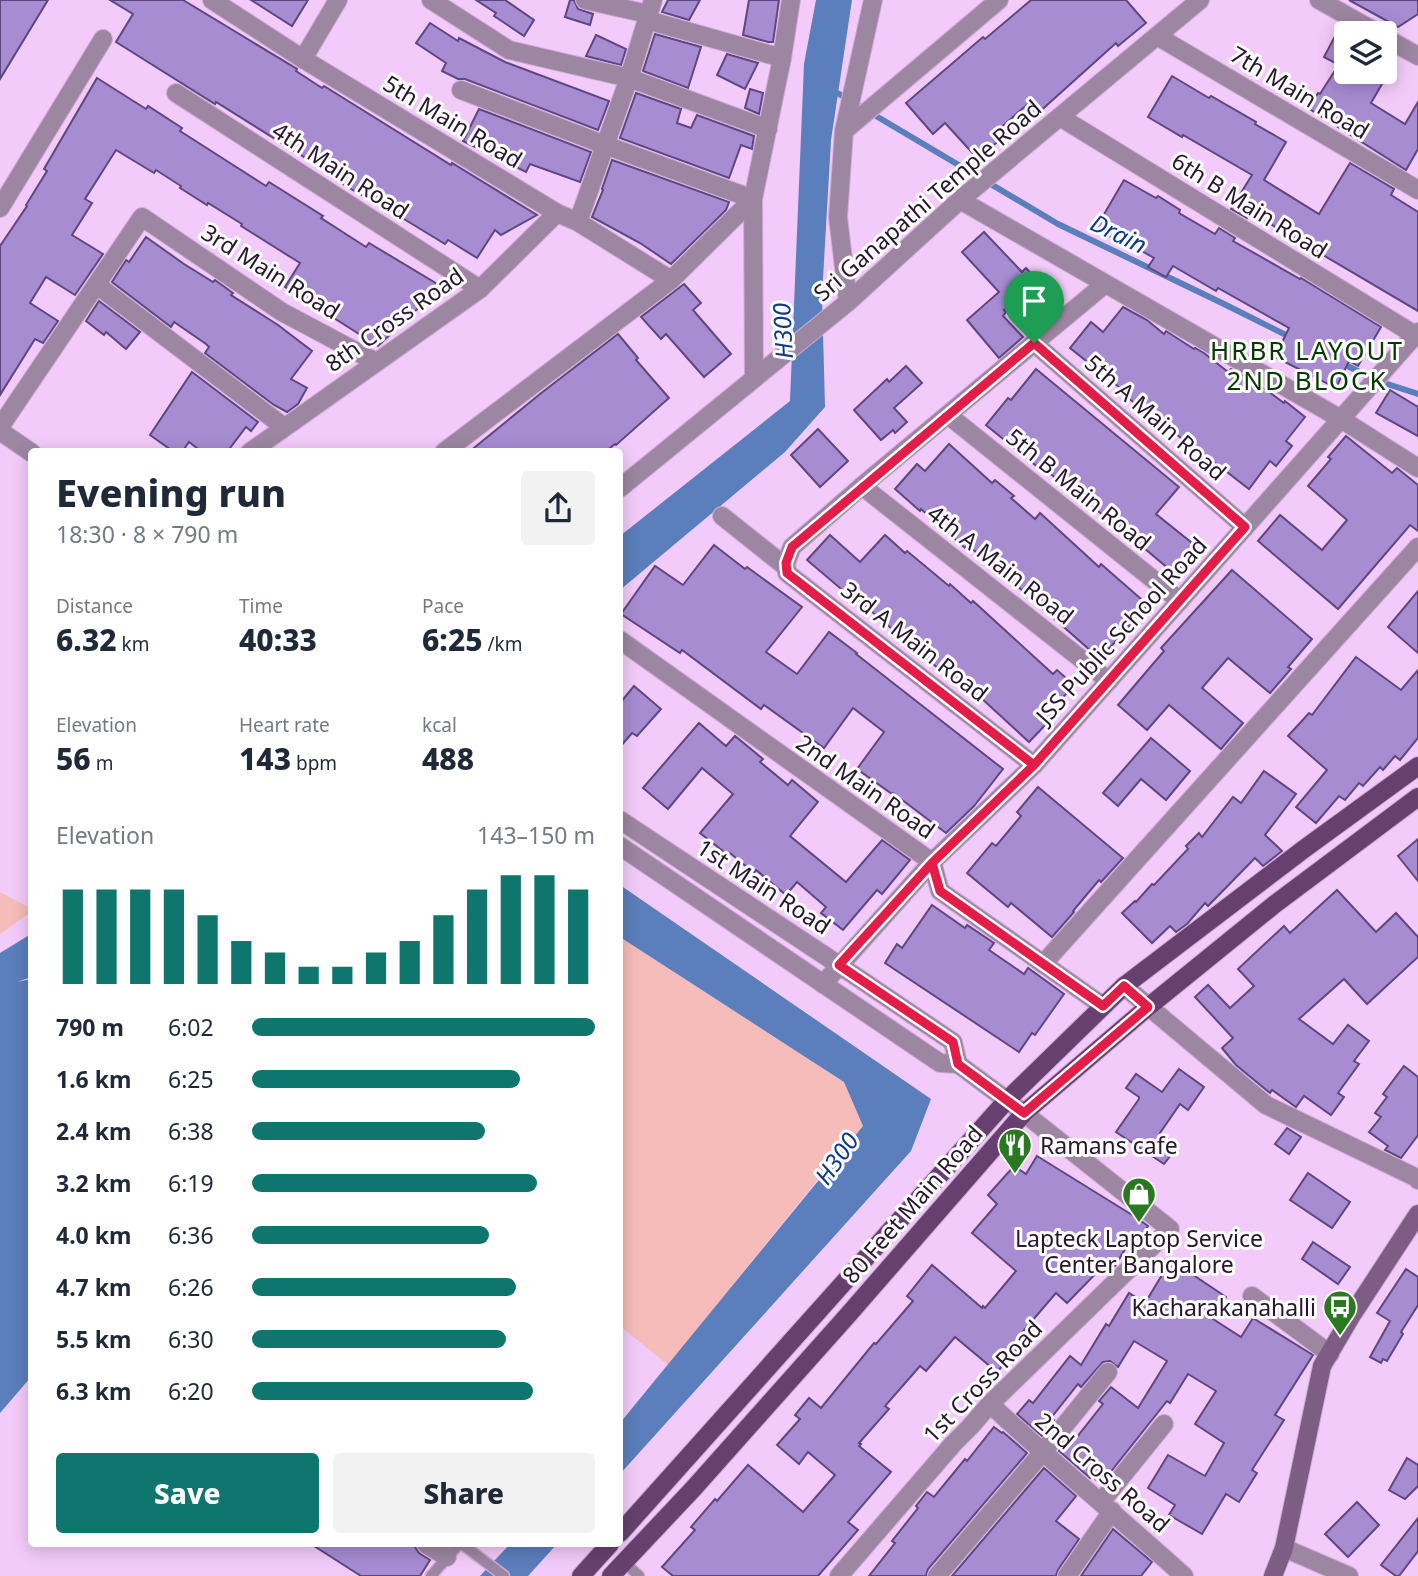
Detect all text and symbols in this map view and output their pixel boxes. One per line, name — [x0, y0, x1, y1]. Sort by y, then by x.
map controls — [1334, 21, 1397, 84]
button: layers — [1334, 21, 1397, 84]
street label: 7th Main Road — [1225, 38, 1375, 146]
street label: 5th Main Road — [378, 67, 528, 175]
street label: Sri Ganapathi Temple Road — [806, 92, 1048, 308]
street label: 4th Main Road — [267, 114, 415, 226]
street label: 6th B Main Road — [1166, 144, 1334, 266]
water label: Drain — [1085, 205, 1153, 261]
street label: 3rd Main Road — [196, 216, 346, 326]
street label: 8th Cross Road — [318, 259, 470, 379]
pin — [1004, 271, 1064, 343]
icon: arrive — [1015, 282, 1053, 320]
water label: H300 — [764, 302, 800, 360]
district label: HRBR LAYOUT 2ND BLOCK — [1210, 332, 1404, 398]
street label: 5th A Main Road — [1079, 347, 1233, 487]
street label: 5th B Main Road — [1000, 421, 1158, 557]
text: Evening run — [56, 466, 286, 518]
button: share — [521, 471, 595, 545]
street label: 4th A Main Road — [921, 497, 1081, 631]
text: 18:30 · 8 × 790 m — [56, 518, 238, 550]
street label: JSS Public School Road — [1027, 530, 1214, 732]
street label: 3rd A Main Road — [835, 574, 995, 708]
text: Distance — [56, 593, 133, 619]
text: Time — [239, 593, 283, 619]
text: Pace — [422, 593, 464, 619]
text: 6.32 — [56, 619, 117, 660]
text: 40:33 — [239, 619, 317, 660]
text: 6:25 — [422, 619, 483, 660]
text: km — [117, 631, 149, 657]
text: /km — [483, 631, 523, 657]
text: Elevation — [56, 712, 137, 738]
text: Heart rate — [239, 712, 330, 738]
text: kcal — [422, 712, 457, 738]
street label: 2nd Main Road — [790, 726, 942, 846]
text: 56 — [56, 738, 91, 779]
text: 143 — [239, 738, 291, 779]
text: 488 — [422, 738, 474, 779]
text: m — [91, 750, 113, 776]
text: bpm — [291, 750, 337, 776]
text: Elevation — [56, 819, 154, 851]
text: 143–150 m — [477, 819, 595, 851]
street label: 1st Main Road — [691, 831, 837, 941]
text: 790 m — [56, 1011, 124, 1043]
text: 6:02 — [168, 1011, 214, 1043]
text: 1.6 km — [56, 1063, 131, 1095]
text: 6:25 — [168, 1063, 214, 1095]
text: 2.4 km — [56, 1115, 131, 1147]
text: 6:38 — [168, 1115, 214, 1147]
street label: 80 Feet Main Road — [834, 1118, 990, 1290]
water label: H300 — [806, 1126, 866, 1190]
restaurant icon: Ramans cafe — [996, 1126, 1034, 1175]
place label: Ramans cafe — [1040, 1129, 1178, 1161]
text: 3.2 km — [56, 1167, 131, 1199]
text: 6:19 — [168, 1167, 214, 1199]
shop icon: Lapteck Laptop Service Center Bangalore — [1120, 1175, 1158, 1224]
text: 4.0 km — [56, 1219, 131, 1251]
text: 6:36 — [168, 1219, 214, 1251]
place label: Lapteck Laptop Service Center Bangalore — [1015, 1222, 1263, 1280]
text: 4.7 km — [56, 1271, 131, 1303]
text: 6:26 — [168, 1271, 214, 1303]
bus stop icon: Kacharakanahalli — [1321, 1288, 1359, 1337]
place label: Kacharakanahalli — [1132, 1291, 1316, 1323]
street label: 1st Cross Road — [915, 1313, 1049, 1449]
text: 5.5 km — [56, 1323, 131, 1355]
text: 6:30 — [168, 1323, 214, 1355]
text: 6.3 km — [56, 1375, 131, 1407]
text: 6:20 — [168, 1375, 214, 1407]
street label: 2nd Cross Road — [1029, 1405, 1177, 1539]
button: Save — [56, 1453, 319, 1533]
button: Share — [333, 1453, 595, 1533]

